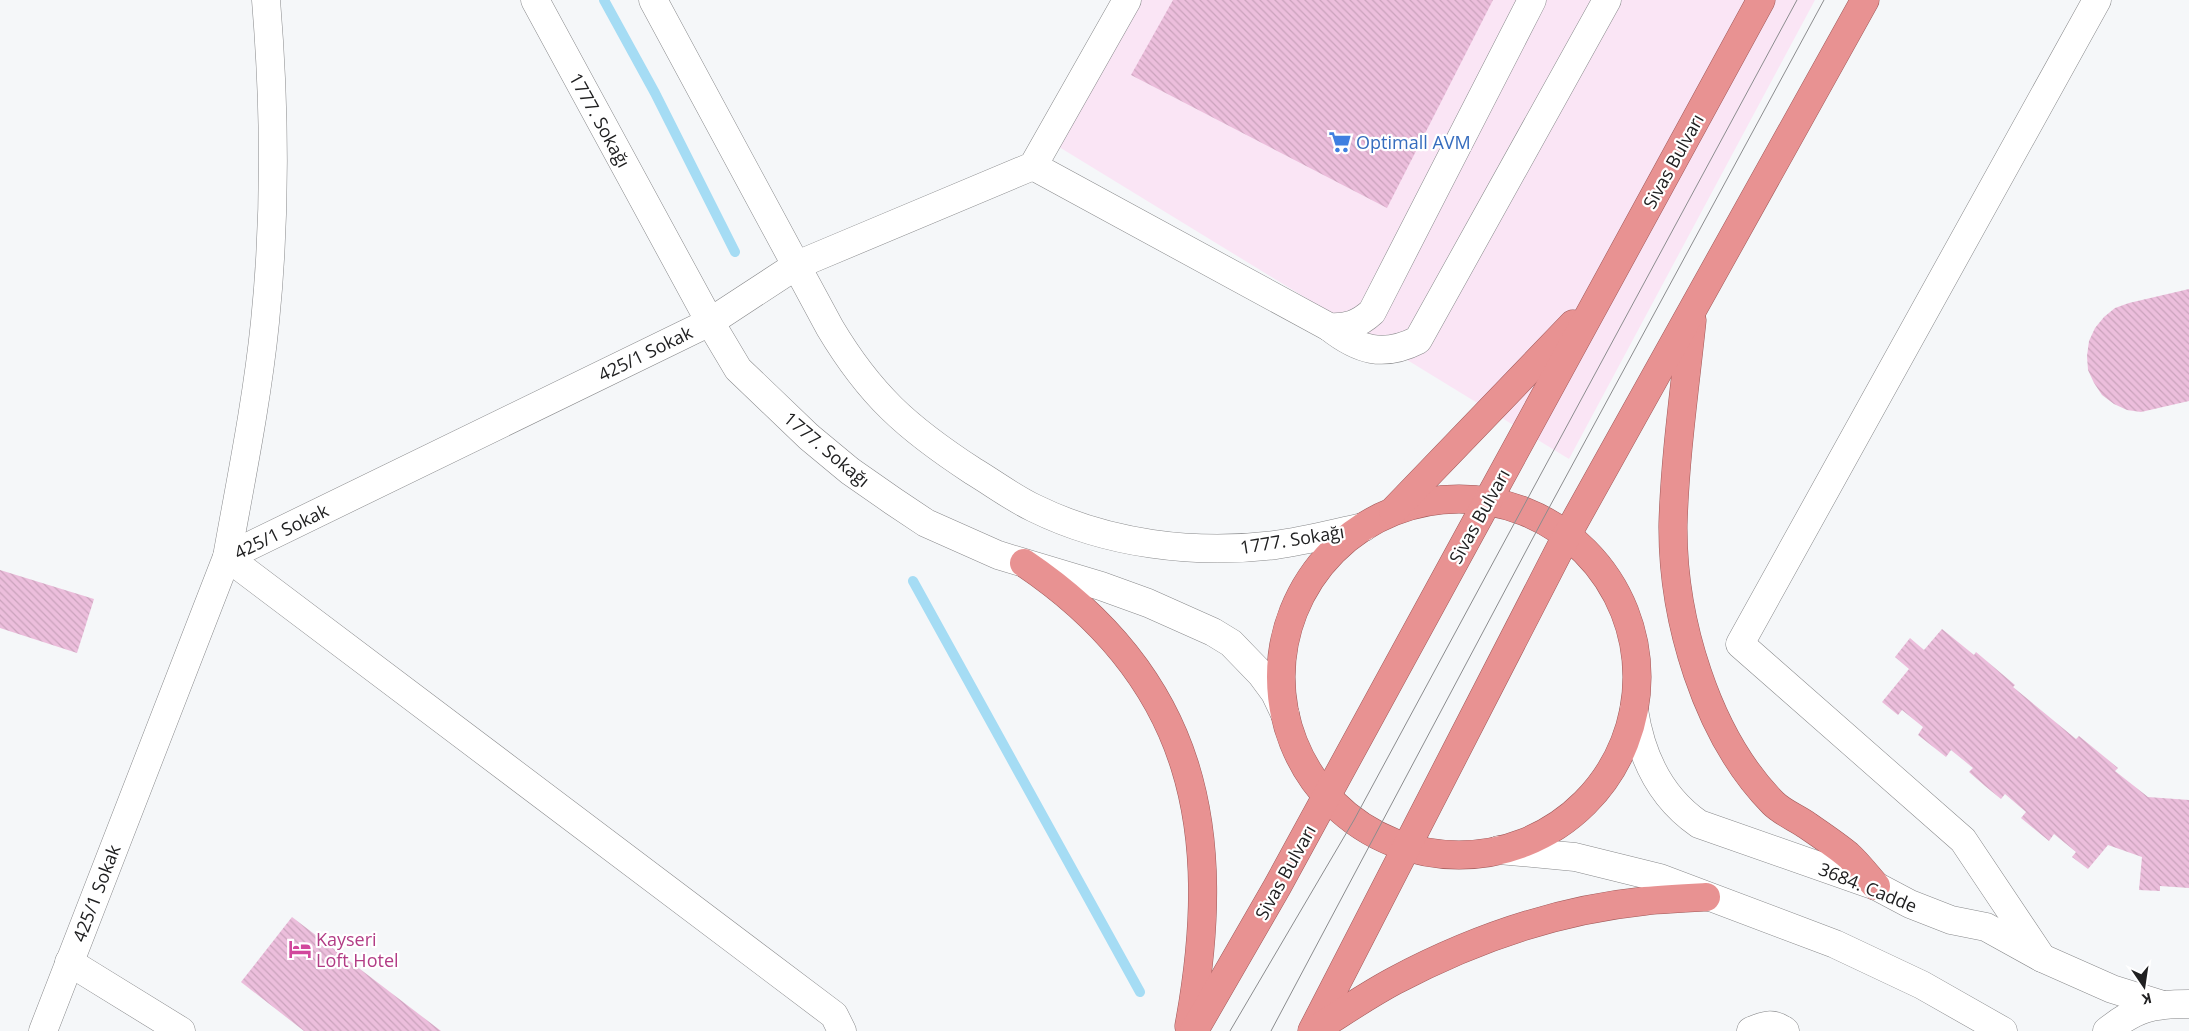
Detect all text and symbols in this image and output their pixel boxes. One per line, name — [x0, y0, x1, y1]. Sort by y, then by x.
street label: 1777. Sokağı — [564, 68, 636, 172]
street label: Sivas Bulvarı — [1637, 109, 1709, 213]
supermarket icon: Optimall AVM — [1327, 129, 1353, 155]
place label: Optimall AVM — [1356, 130, 1471, 154]
street label: 425/1 Sokak — [594, 320, 697, 386]
street label: 1777. Sokağı — [779, 406, 875, 492]
street label: Sivas Bulvarı — [1443, 464, 1515, 568]
street label: 425/1 Sokak — [230, 498, 333, 564]
street label: 1777. Sokağı — [1238, 519, 1346, 559]
street label: Sivas Bulvarı — [1249, 820, 1321, 924]
street label: 425/1 Sokak — [67, 841, 126, 945]
street label: 3684. Cadde — [1815, 856, 1921, 918]
place label: Kayseri Loft Hotel — [316, 927, 399, 972]
hotel icon: Kayseri Loft Hotel — [287, 936, 313, 962]
north arrow — [2119, 961, 2169, 1011]
text: K — [2140, 989, 2154, 1010]

